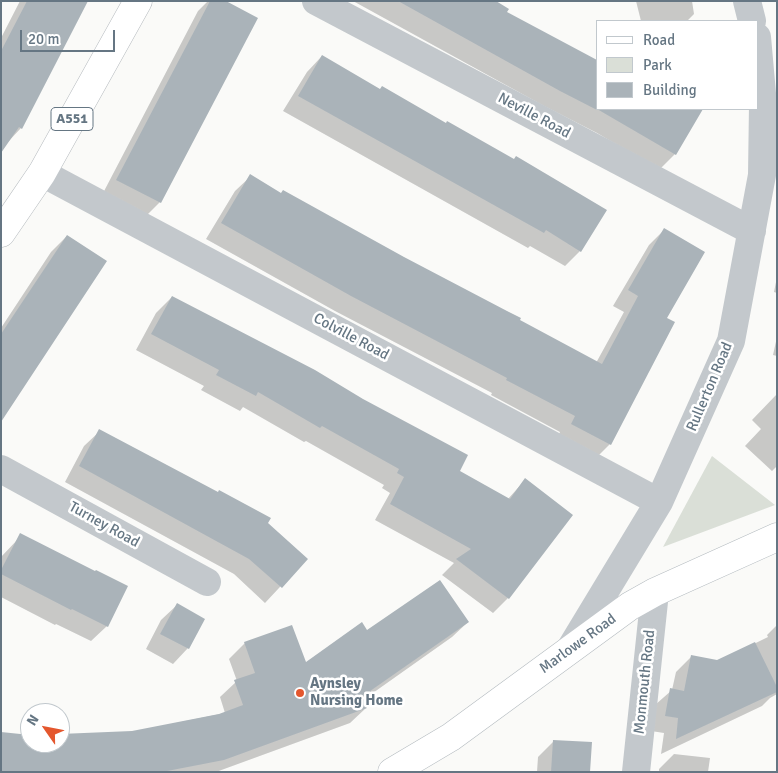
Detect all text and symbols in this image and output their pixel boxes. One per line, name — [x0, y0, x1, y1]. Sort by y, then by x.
scale bar — [22, 20, 118, 52]
legend — [596, 20, 758, 110]
text: 20 m — [28, 30, 59, 48]
text: Road — [643, 31, 675, 49]
text: Park — [643, 56, 672, 74]
text: Building — [643, 81, 697, 99]
street label: Neville Road — [495, 89, 573, 143]
road number: A551 — [51, 108, 93, 130]
street label: Colville Road — [310, 310, 392, 364]
street label: Rullerton Road — [683, 340, 737, 434]
street label: Turney Road — [66, 498, 142, 552]
street label: Marlowe Road — [536, 610, 620, 678]
street label: Monmouth Road — [631, 629, 659, 735]
place label: Aynsley Nursing Home — [310, 675, 403, 710]
marker: Aynsley Nursing Home — [294, 687, 306, 699]
north arrow — [20, 703, 70, 753]
text: N — [23, 711, 43, 729]

